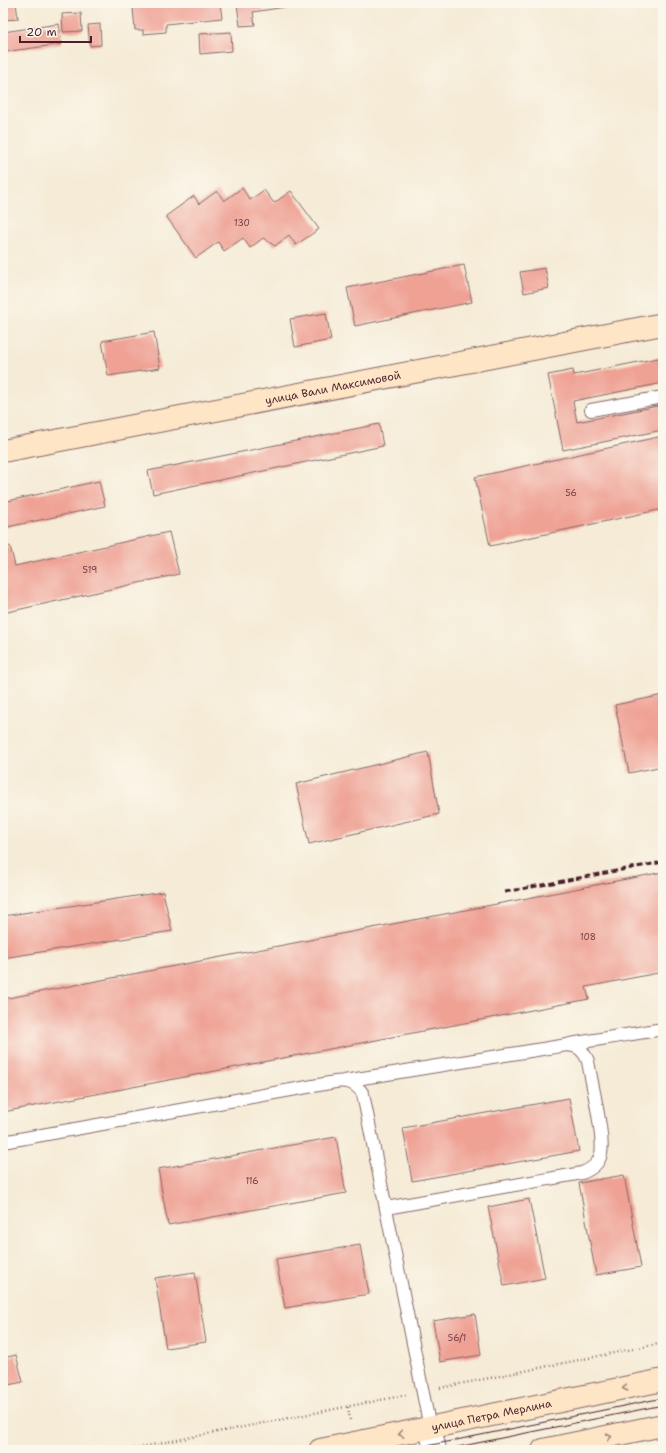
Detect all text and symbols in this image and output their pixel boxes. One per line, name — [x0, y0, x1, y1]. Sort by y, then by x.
scale bar — [20, 18, 91, 44]
text: 20 m — [26, 24, 57, 40]
house number: 130 — [234, 217, 250, 229]
street label: улица Вали Максимовой — [264, 367, 402, 408]
house number: 56 — [565, 487, 577, 499]
house number: 519 — [83, 564, 97, 576]
house number: 108 — [580, 931, 596, 943]
house number: 116 — [245, 1175, 259, 1187]
house number: 56/1 — [448, 1332, 466, 1344]
one-way arrow — [622, 1383, 628, 1392]
street label: улица Петра Мерлина — [430, 1395, 553, 1435]
one-way arrow — [398, 1429, 405, 1437]
one-way arrow — [606, 1433, 612, 1441]

